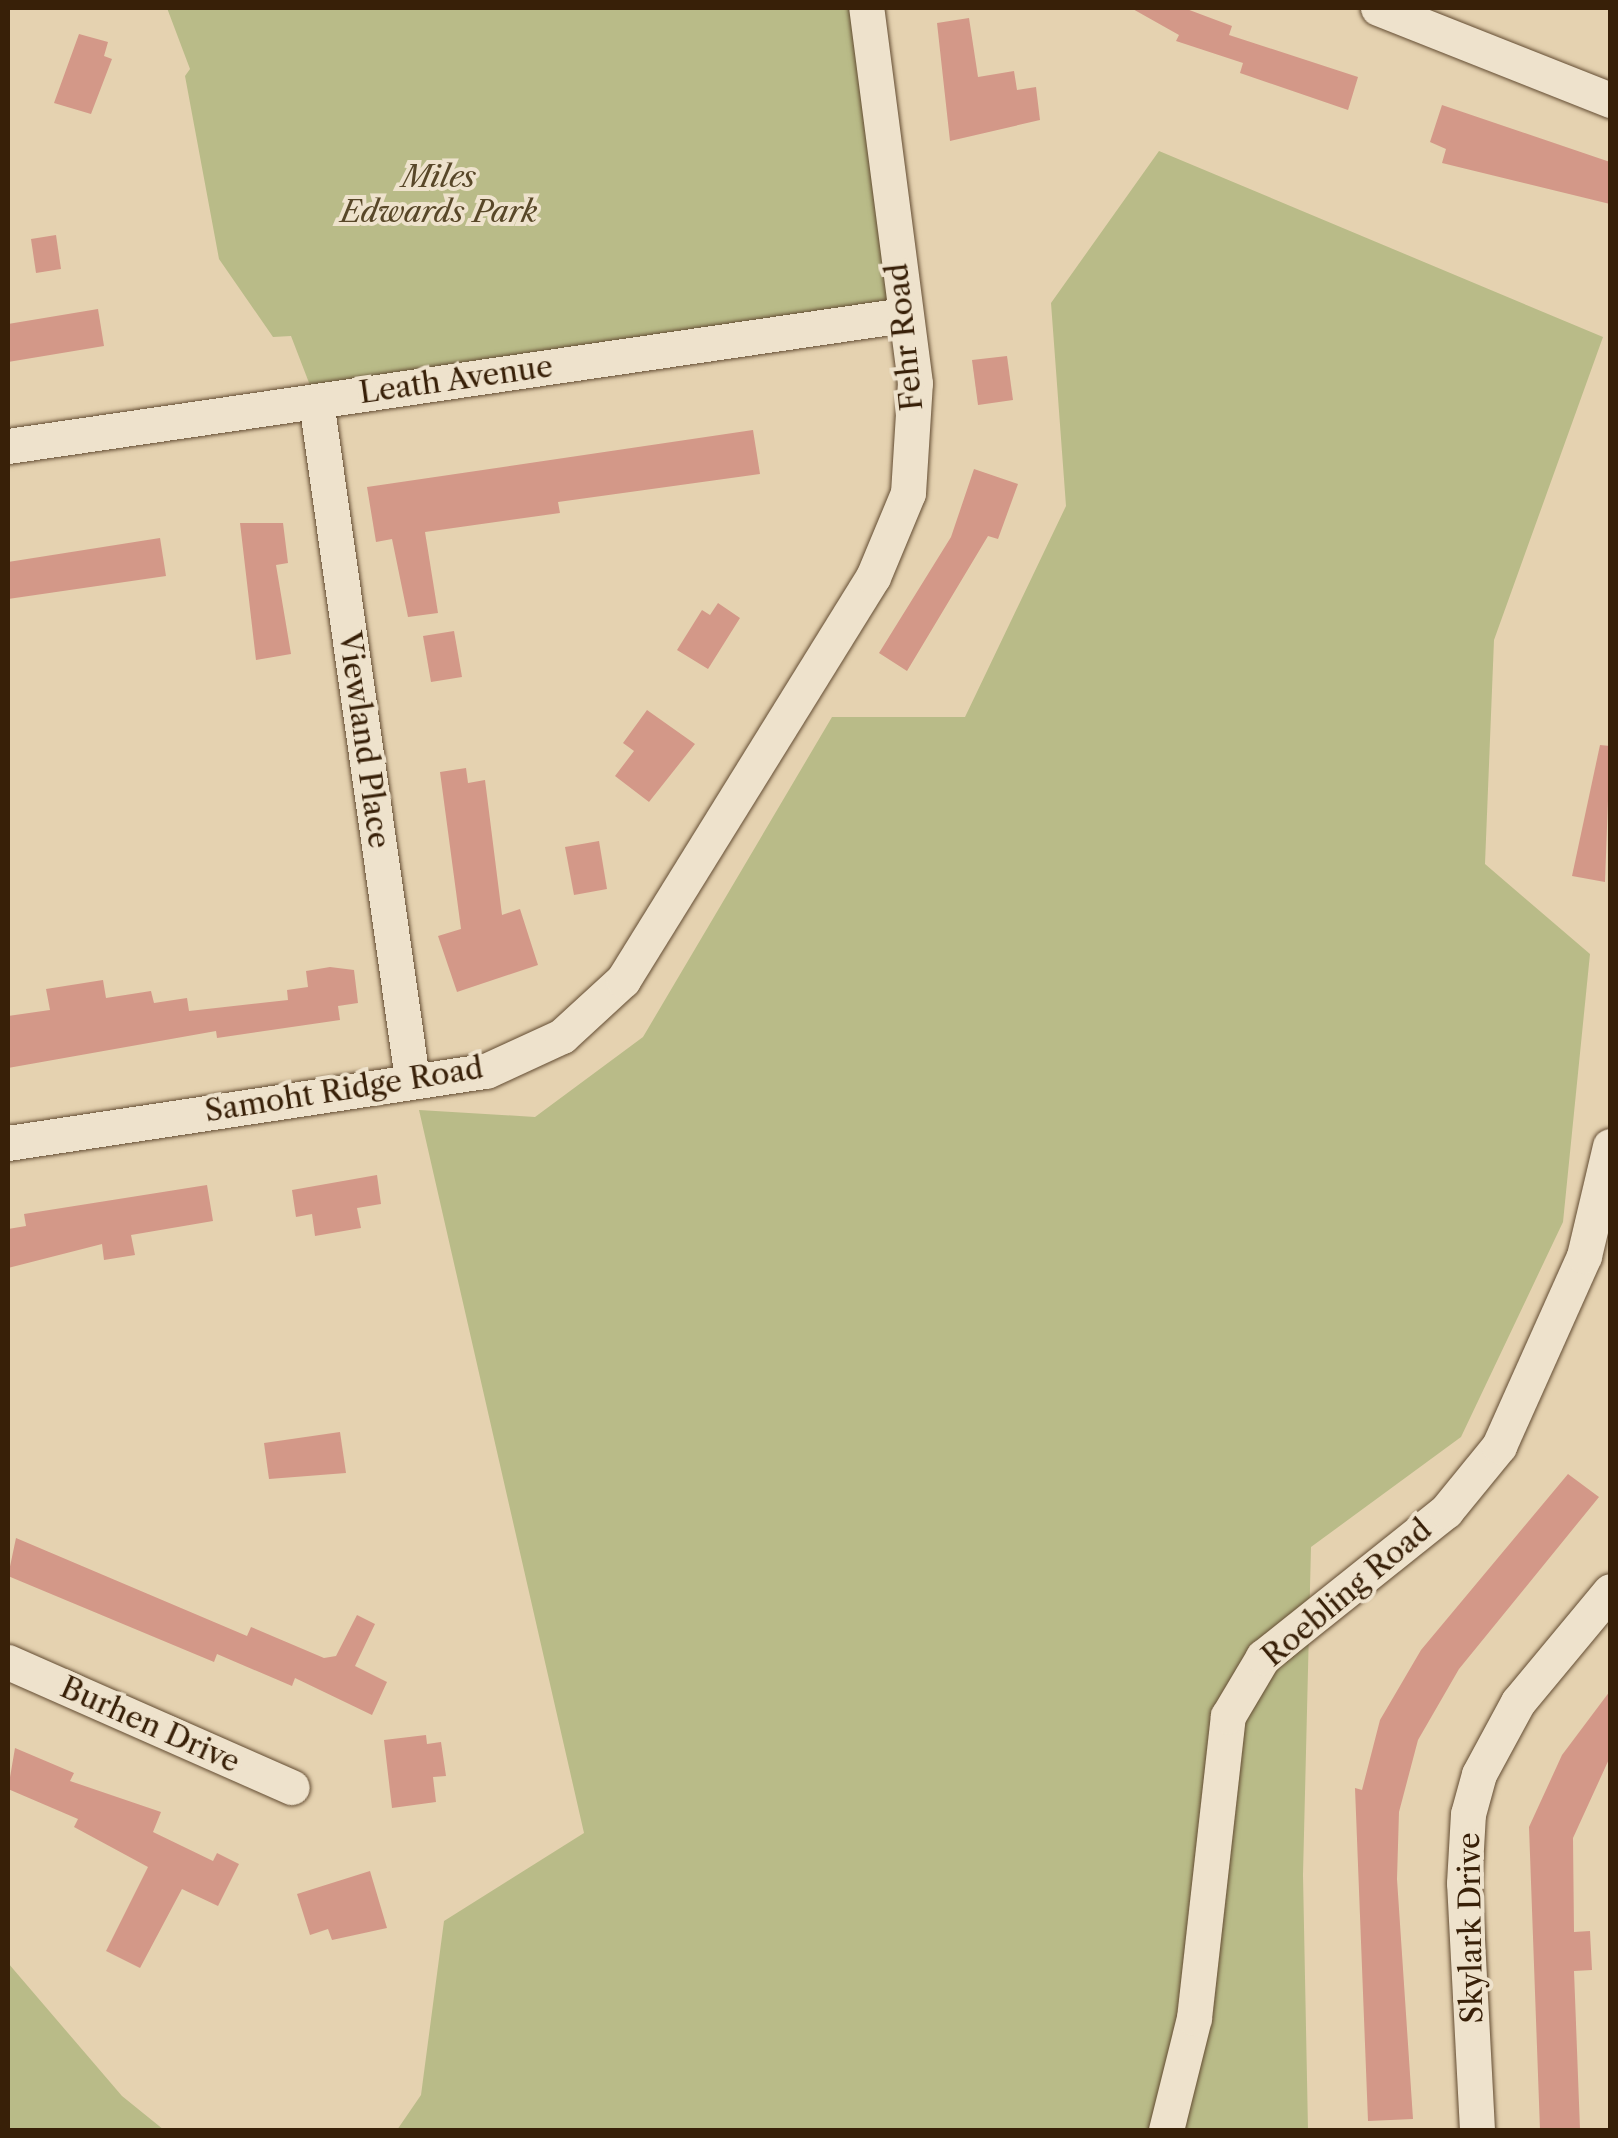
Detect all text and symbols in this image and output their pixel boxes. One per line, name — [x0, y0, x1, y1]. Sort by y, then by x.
park label: Miles Edwards Park — [341, 159, 537, 230]
street label: Fehr Road — [879, 261, 931, 413]
street label: Leath Avenue — [356, 349, 556, 411]
street label: Viewland Place — [331, 629, 397, 851]
street label: Samoht Ridge Road — [202, 1050, 486, 1130]
street label: Roebling Road — [1255, 1512, 1439, 1674]
street label: Burhen Drive — [55, 1669, 245, 1781]
street label: Skylark Drive — [1451, 1832, 1491, 2024]

